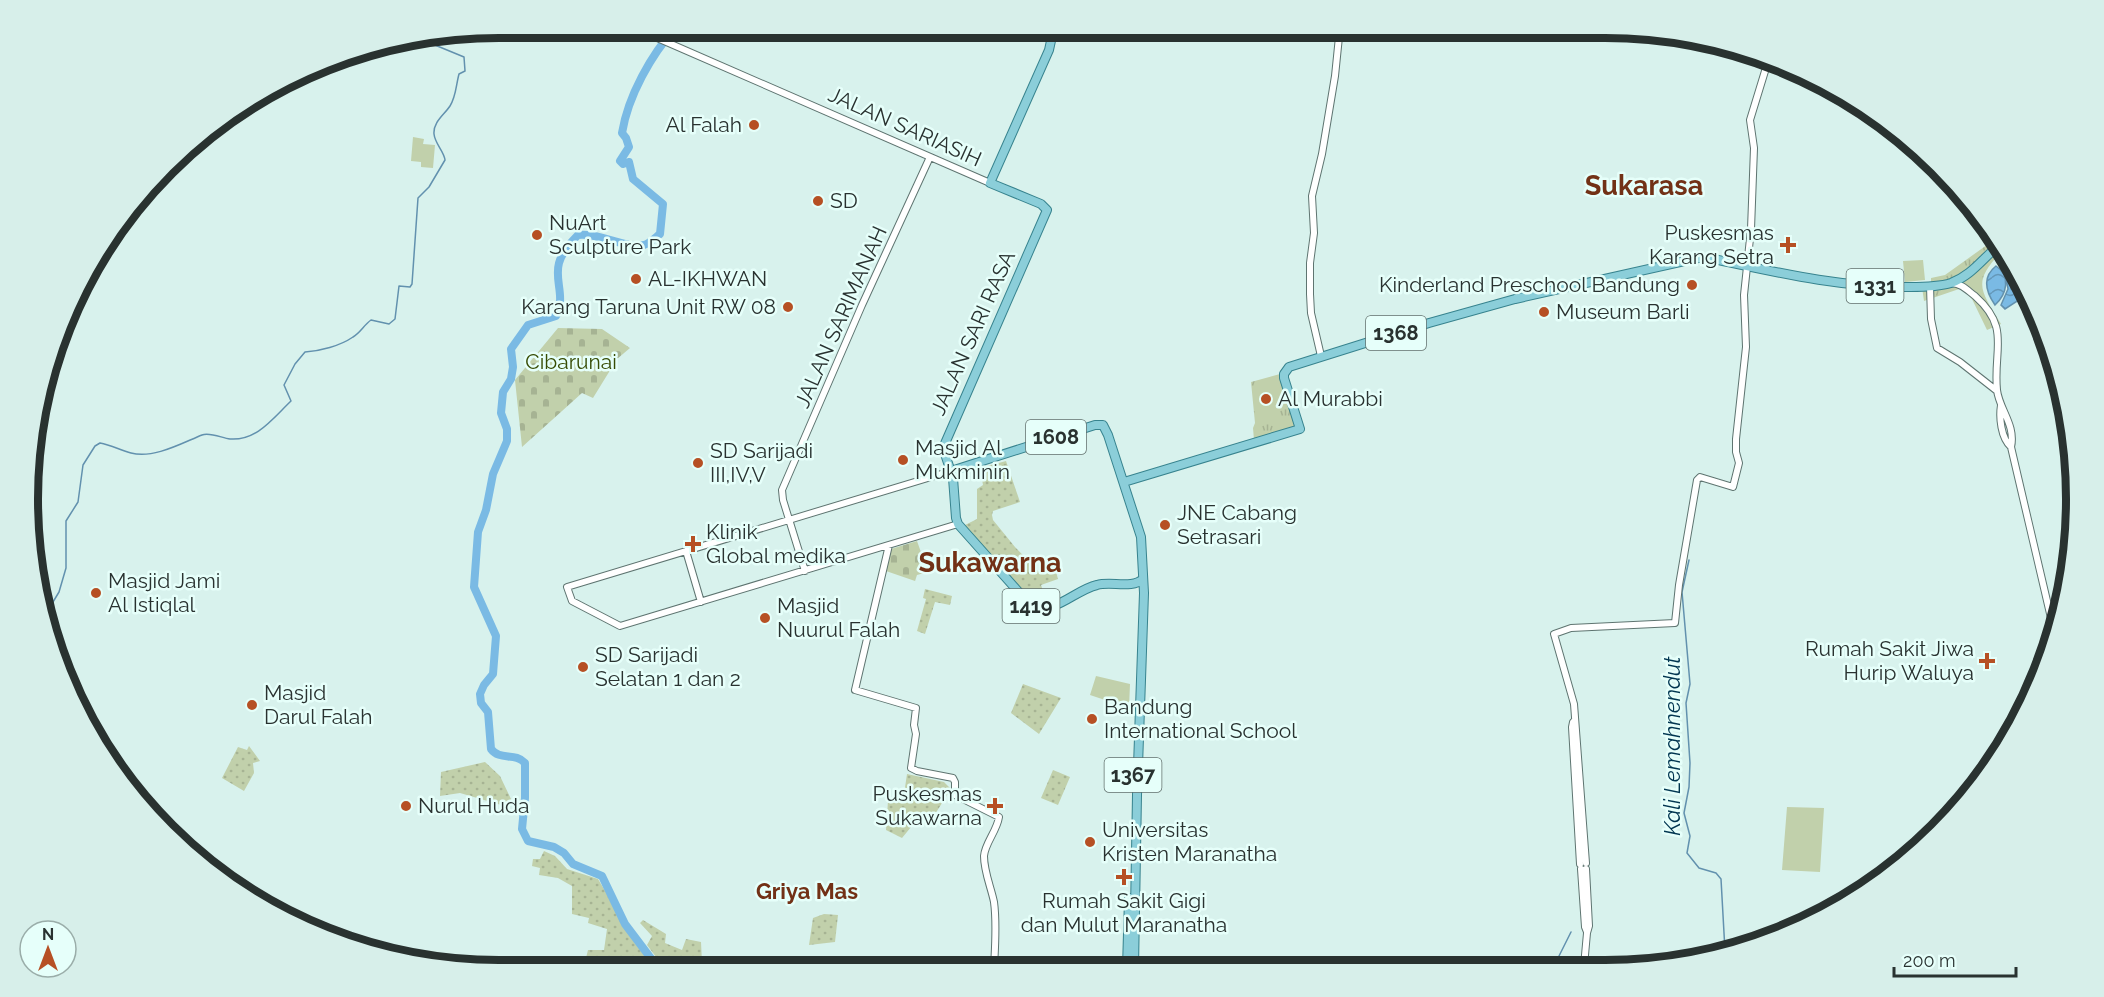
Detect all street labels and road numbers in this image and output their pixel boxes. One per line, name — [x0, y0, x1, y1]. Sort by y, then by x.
street label: JALAN SARIASIH — [825, 82, 986, 172]
street label: JALAN SARIMANAH — [789, 222, 892, 411]
street label: JALAN SARI RASA — [925, 247, 1020, 419]
road number: 1331 — [1846, 269, 1904, 303]
road number: 1368 — [1366, 316, 1426, 350]
road number: 1608 — [1026, 420, 1086, 454]
road number: 1419 — [1002, 589, 1060, 623]
road number: 1367 — [1104, 758, 1162, 792]

